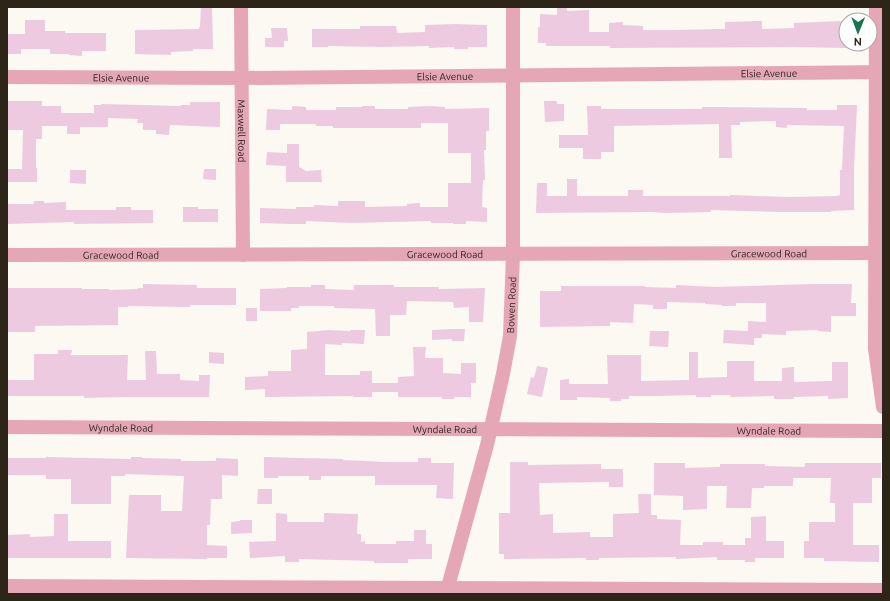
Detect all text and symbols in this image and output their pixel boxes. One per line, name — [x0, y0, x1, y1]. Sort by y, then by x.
north arrow — [838, 12, 878, 52]
text: N — [854, 36, 862, 48]
street label: Elsie Avenue — [741, 68, 797, 79]
street label: Elsie Avenue — [417, 71, 473, 82]
street label: Elsie Avenue — [93, 72, 149, 84]
street label: Maxwell Road — [236, 100, 247, 163]
street label: Gracewood Road — [731, 248, 807, 259]
street label: Gracewood Road — [407, 249, 483, 260]
street label: Gracewood Road — [83, 250, 159, 261]
street label: Bowen Road — [505, 276, 518, 333]
street label: Wyndale Road — [89, 422, 153, 434]
street label: Wyndale Road — [413, 424, 477, 435]
street label: Wyndale Road — [737, 425, 801, 437]

